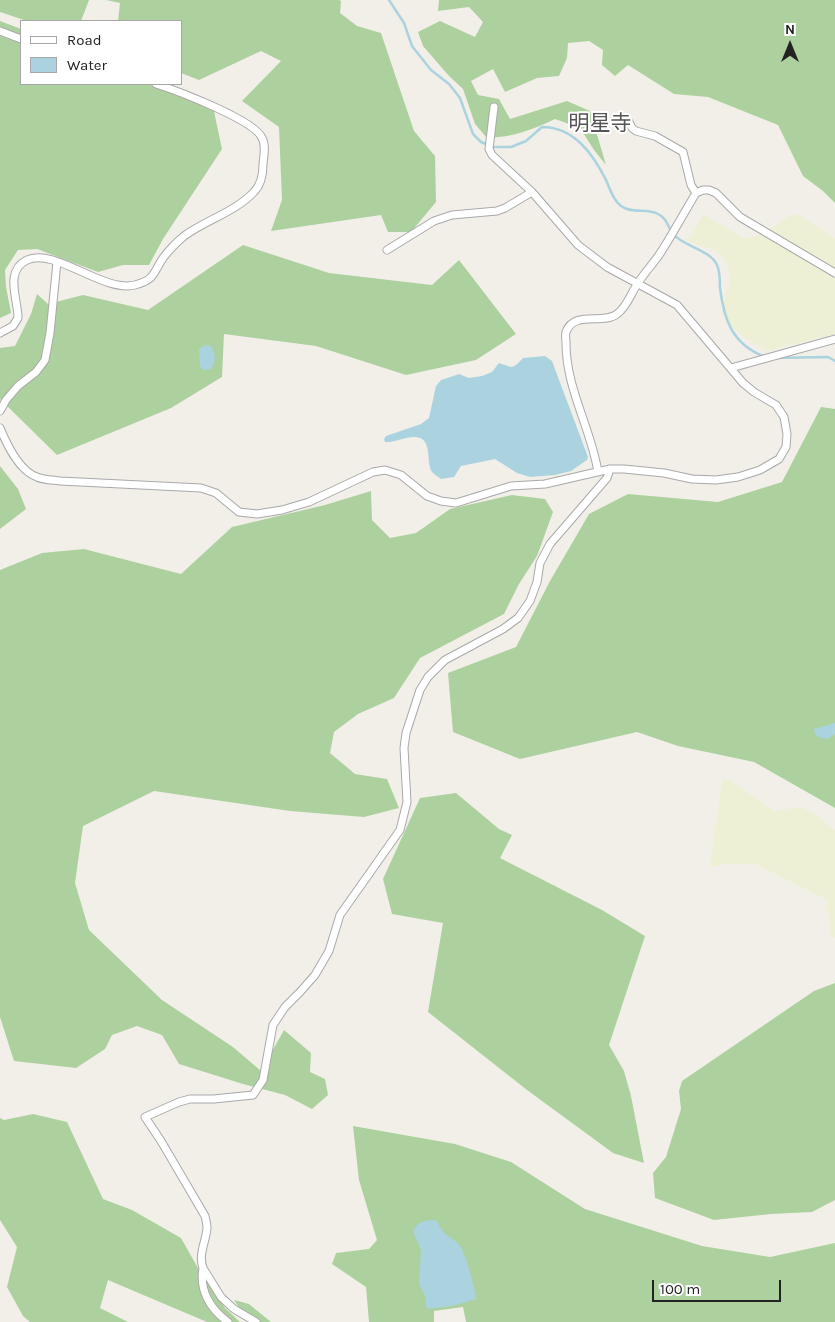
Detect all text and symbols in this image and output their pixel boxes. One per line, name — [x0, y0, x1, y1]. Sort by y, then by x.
legend — [20, 20, 182, 85]
north arrow — [765, 20, 815, 70]
text: N — [785, 21, 795, 38]
text: Road — [67, 31, 102, 49]
text: Water — [67, 56, 107, 74]
district label: 明星寺 — [569, 111, 631, 137]
scale bar — [655, 1270, 784, 1302]
text: 100 m — [660, 1280, 700, 1298]

